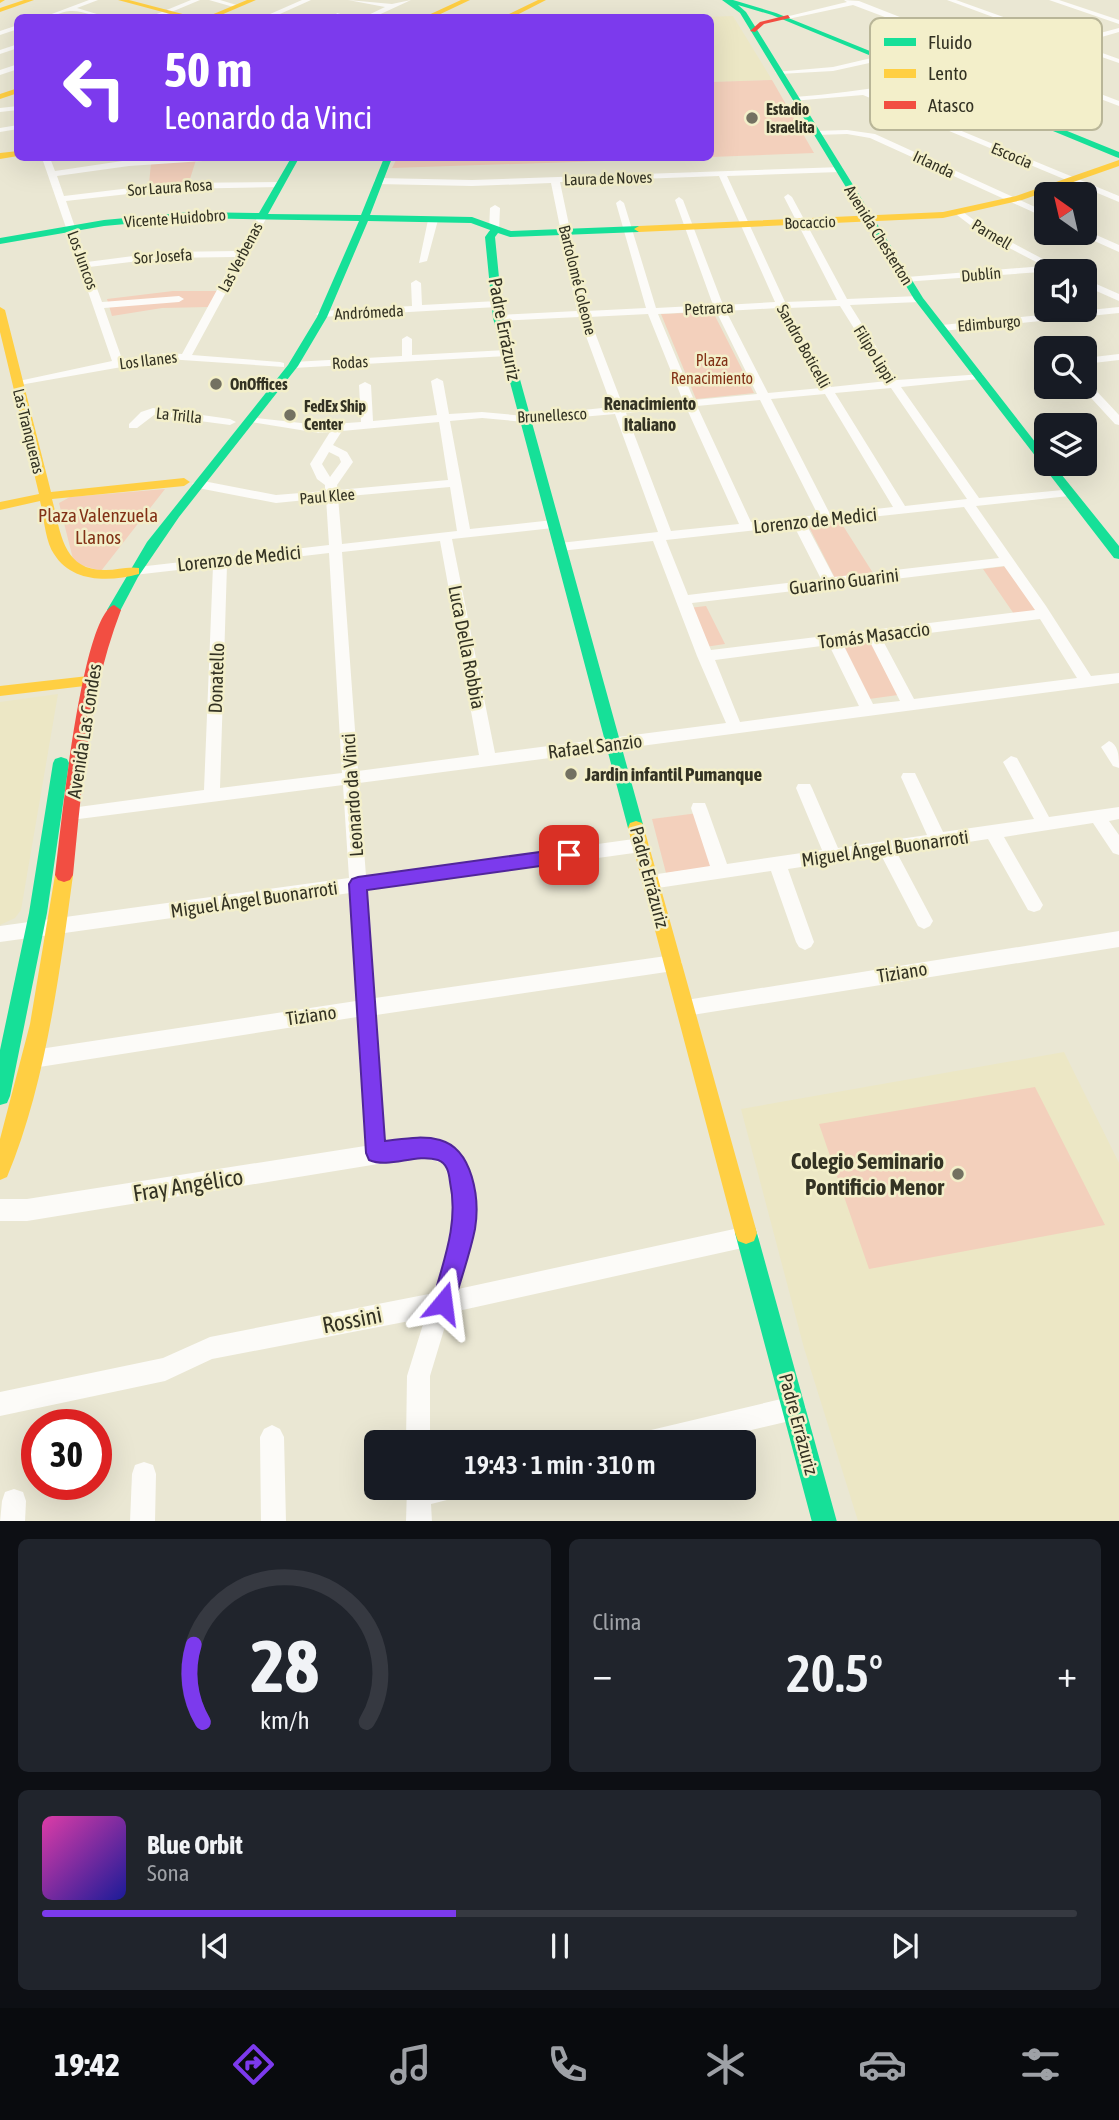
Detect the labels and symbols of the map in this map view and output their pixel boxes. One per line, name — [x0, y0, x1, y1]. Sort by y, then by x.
legend — [870, 18, 1102, 130]
text: Fluido — [928, 31, 972, 53]
text: Lento — [928, 62, 967, 84]
text: Atasco — [928, 94, 974, 116]
place label: Estadio Israelita — [766, 100, 815, 136]
marker: Estadio Israelita — [744, 110, 760, 126]
street label: Escocia — [989, 138, 1035, 172]
street label: Irlanda — [911, 147, 957, 181]
street label: Laura de Noves — [563, 167, 653, 189]
street label: Sor Laura Rosa — [127, 175, 213, 199]
street label: Avenida Chesterton — [841, 182, 917, 288]
north arrow — [1034, 182, 1097, 245]
street label: Vicente Huidobro — [123, 205, 227, 231]
street label: Bocaccio — [784, 212, 836, 232]
street label: Parnell — [969, 215, 1016, 253]
street label: Las Verbenas — [214, 219, 266, 295]
street label: Bartolomé Coleone — [556, 223, 600, 337]
street label: Los Juncos — [64, 228, 102, 292]
street label: Sor Josefa — [133, 245, 193, 267]
street label: Dublín — [960, 263, 1002, 285]
street label: Padre Errázuriz — [484, 276, 526, 382]
street label: Petrarca — [684, 298, 734, 318]
street label: Andrómeda — [334, 301, 404, 323]
street label: Sandro Boticelli — [774, 301, 834, 391]
street label: Edimburgo — [957, 311, 1021, 336]
street label: Filipo Lippi — [850, 322, 900, 386]
street label: Los Ilanes — [118, 347, 178, 372]
park label: Plaza Renacimiento — [671, 351, 753, 387]
street label: Rodas — [331, 352, 369, 372]
place label: OnOffices — [230, 375, 288, 393]
marker: OnOffices — [208, 376, 224, 392]
street label: Las Tranqueras — [9, 387, 48, 476]
district label: Renacimiento Italiano — [604, 393, 696, 435]
place label: FedEx Ship Center — [304, 397, 367, 433]
street label: La Trilla — [155, 404, 203, 426]
street label: Brunellesco — [517, 404, 587, 426]
marker: FedEx Ship Center — [282, 407, 298, 423]
street label: Paul Klee — [299, 485, 355, 507]
street label: Lorenzo de Medici — [752, 503, 878, 537]
park label: Plaza Valenzuela Llanos — [38, 504, 158, 548]
street label: Lorenzo de Medici — [176, 541, 302, 575]
street label: Guarino Guarini — [788, 563, 900, 599]
street label: Luca Della Robbia — [444, 583, 490, 711]
street label: Tomás Masaccio — [817, 617, 931, 653]
street label: Donatello — [204, 642, 228, 714]
street label: Avenida Las Condes — [62, 662, 106, 800]
street label: Rafael Sanzio — [547, 729, 643, 763]
street label: Leonardo da Vinci — [337, 733, 367, 857]
place label: Jardin infantil Pumanque — [584, 763, 762, 785]
marker: Jardin infantil Pumanque — [563, 766, 579, 782]
street label: Padre Errázuriz — [626, 824, 674, 930]
pin — [539, 825, 599, 885]
street label: Miguel Ángel Buonarroti — [800, 825, 970, 871]
street label: Miguel Ángel Buonarroti — [169, 876, 339, 922]
street label: Tiziano — [875, 957, 929, 987]
street label: Tiziano — [284, 1001, 338, 1029]
place label: Colegio Seminario Pontificio Menor — [791, 1148, 945, 1200]
street label: Fray Angélico — [131, 1163, 245, 1207]
marker: Colegio Seminario Pontificio Menor — [950, 1166, 966, 1182]
position arrow — [406, 1266, 480, 1340]
street label: Rossini — [320, 1301, 384, 1339]
street label: Padre Errázuriz — [775, 1371, 823, 1477]
speed limit sign: 30 — [21, 1409, 112, 1500]

